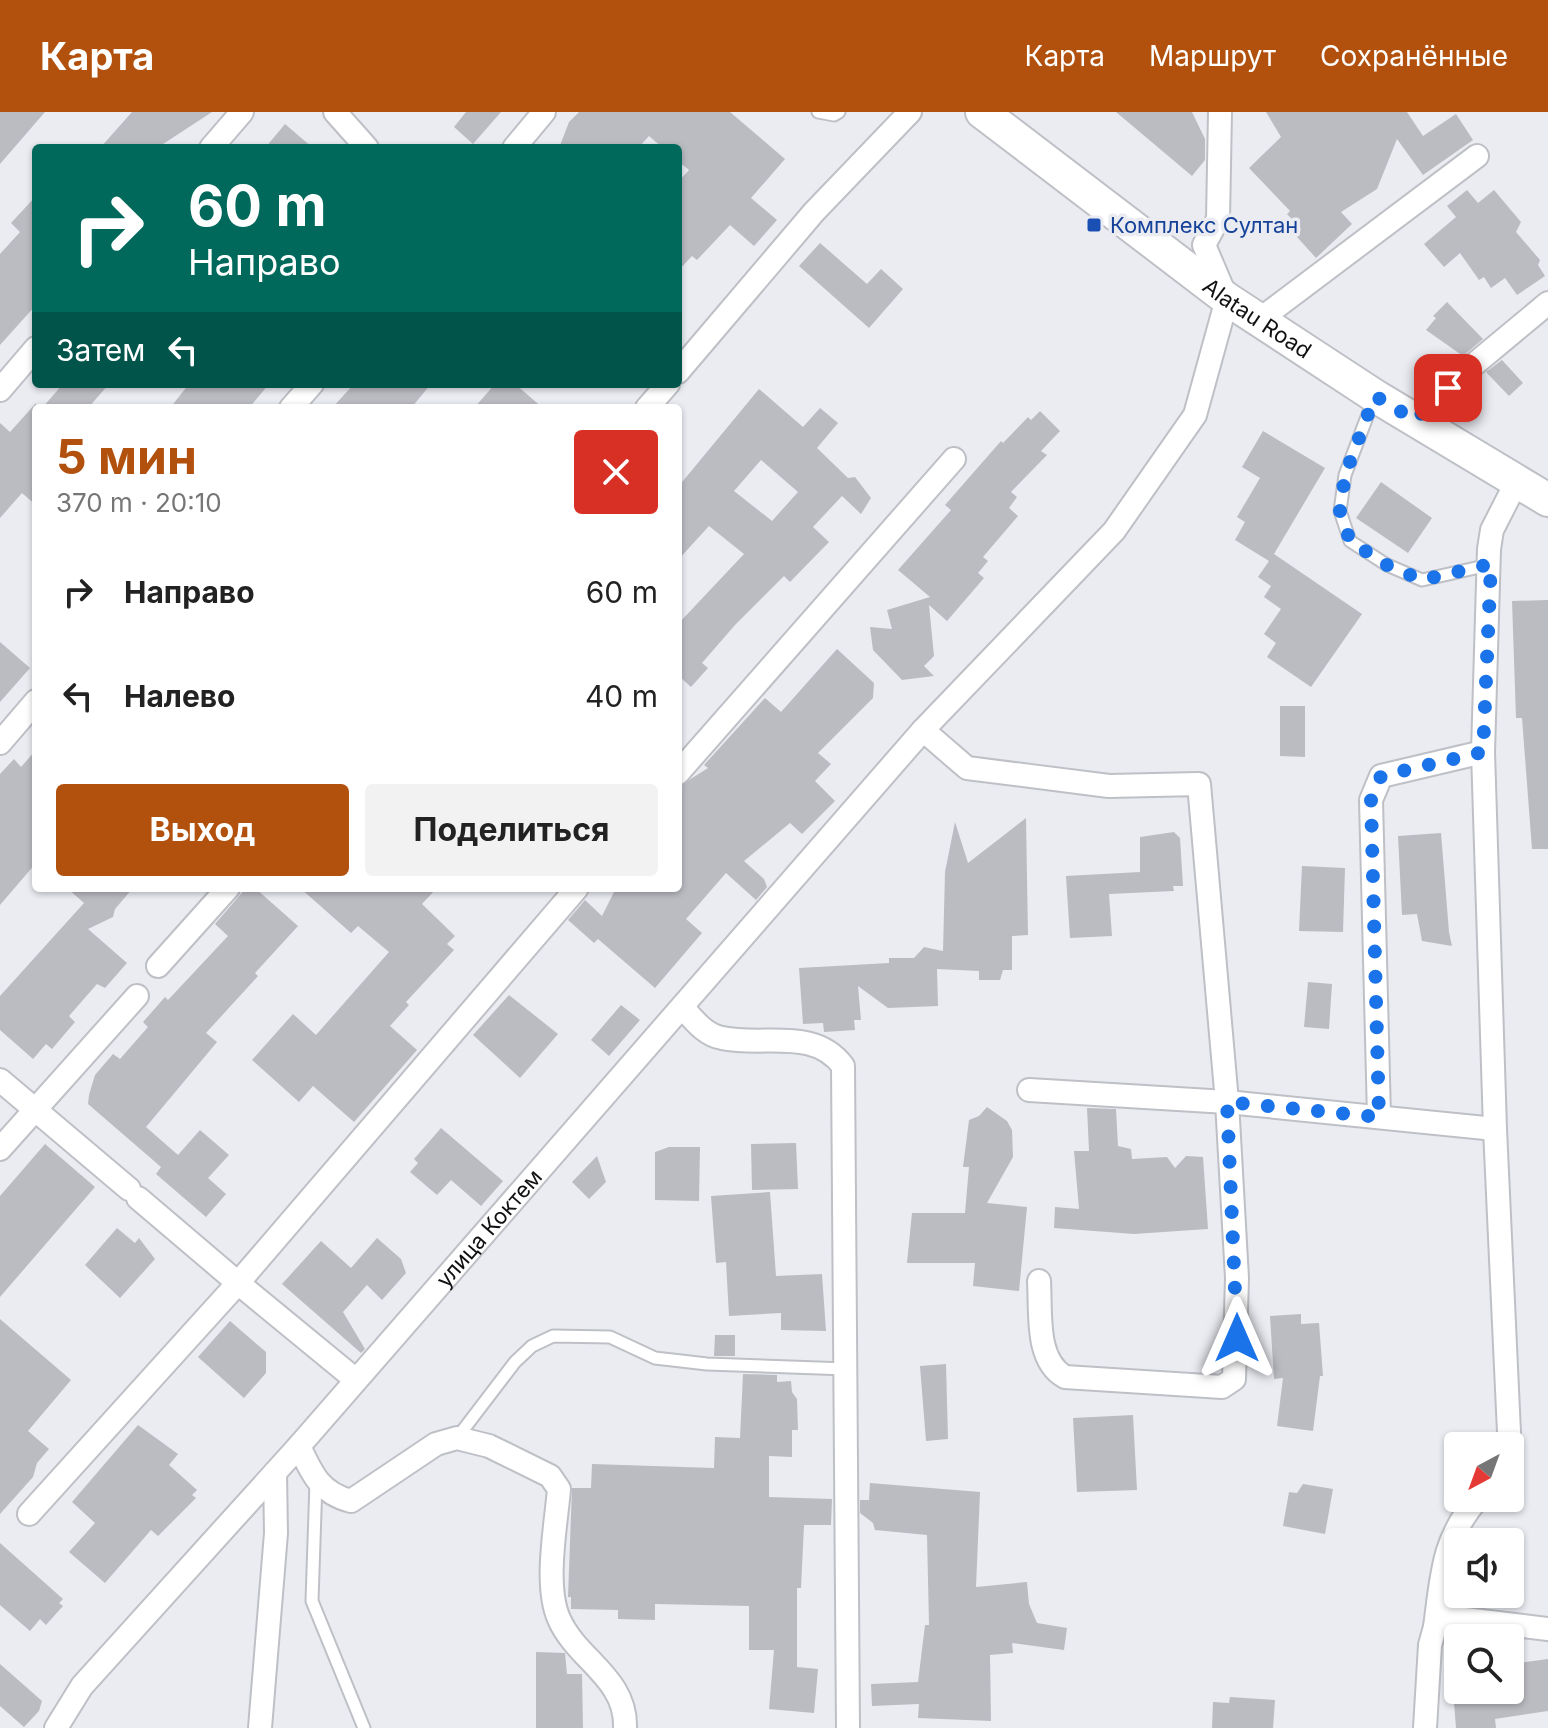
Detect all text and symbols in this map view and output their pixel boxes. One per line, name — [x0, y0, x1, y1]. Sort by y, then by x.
text: Карта — [40, 33, 154, 79]
text: Карта — [1025, 39, 1105, 73]
text: Маршрут — [1149, 39, 1276, 73]
text: Сохранённые — [1320, 39, 1508, 73]
text: 60 m — [188, 172, 327, 240]
icon: right — [56, 176, 160, 280]
place label: Комплекс Султан — [1110, 212, 1298, 238]
marker: Комплекс Султан — [1085, 216, 1103, 234]
text: Направо — [188, 240, 341, 284]
street label: Alatau Road — [1198, 273, 1316, 364]
icon: left — [161, 328, 205, 372]
text: Затем — [56, 332, 145, 368]
pin — [1414, 354, 1482, 422]
icon: arrive — [1426, 366, 1470, 410]
text: 5 мин — [56, 427, 197, 486]
button: close — [574, 430, 658, 514]
text: 370 m · 20:10 — [56, 487, 222, 518]
icon: right — [56, 570, 100, 614]
text: Направо — [124, 574, 255, 610]
text: 60 m — [586, 574, 658, 610]
icon: left — [56, 674, 100, 718]
text: Налево — [124, 678, 236, 714]
text: 40 m — [585, 678, 658, 714]
button: Выход — [56, 784, 349, 876]
button: Поделиться — [365, 784, 658, 876]
street label: улица Коктем — [431, 1164, 547, 1292]
position arrow — [1195, 1296, 1279, 1380]
north arrow — [1444, 1432, 1524, 1512]
map controls — [1444, 1432, 1524, 1704]
button: sound — [1444, 1528, 1524, 1608]
button: search — [1444, 1624, 1524, 1704]

